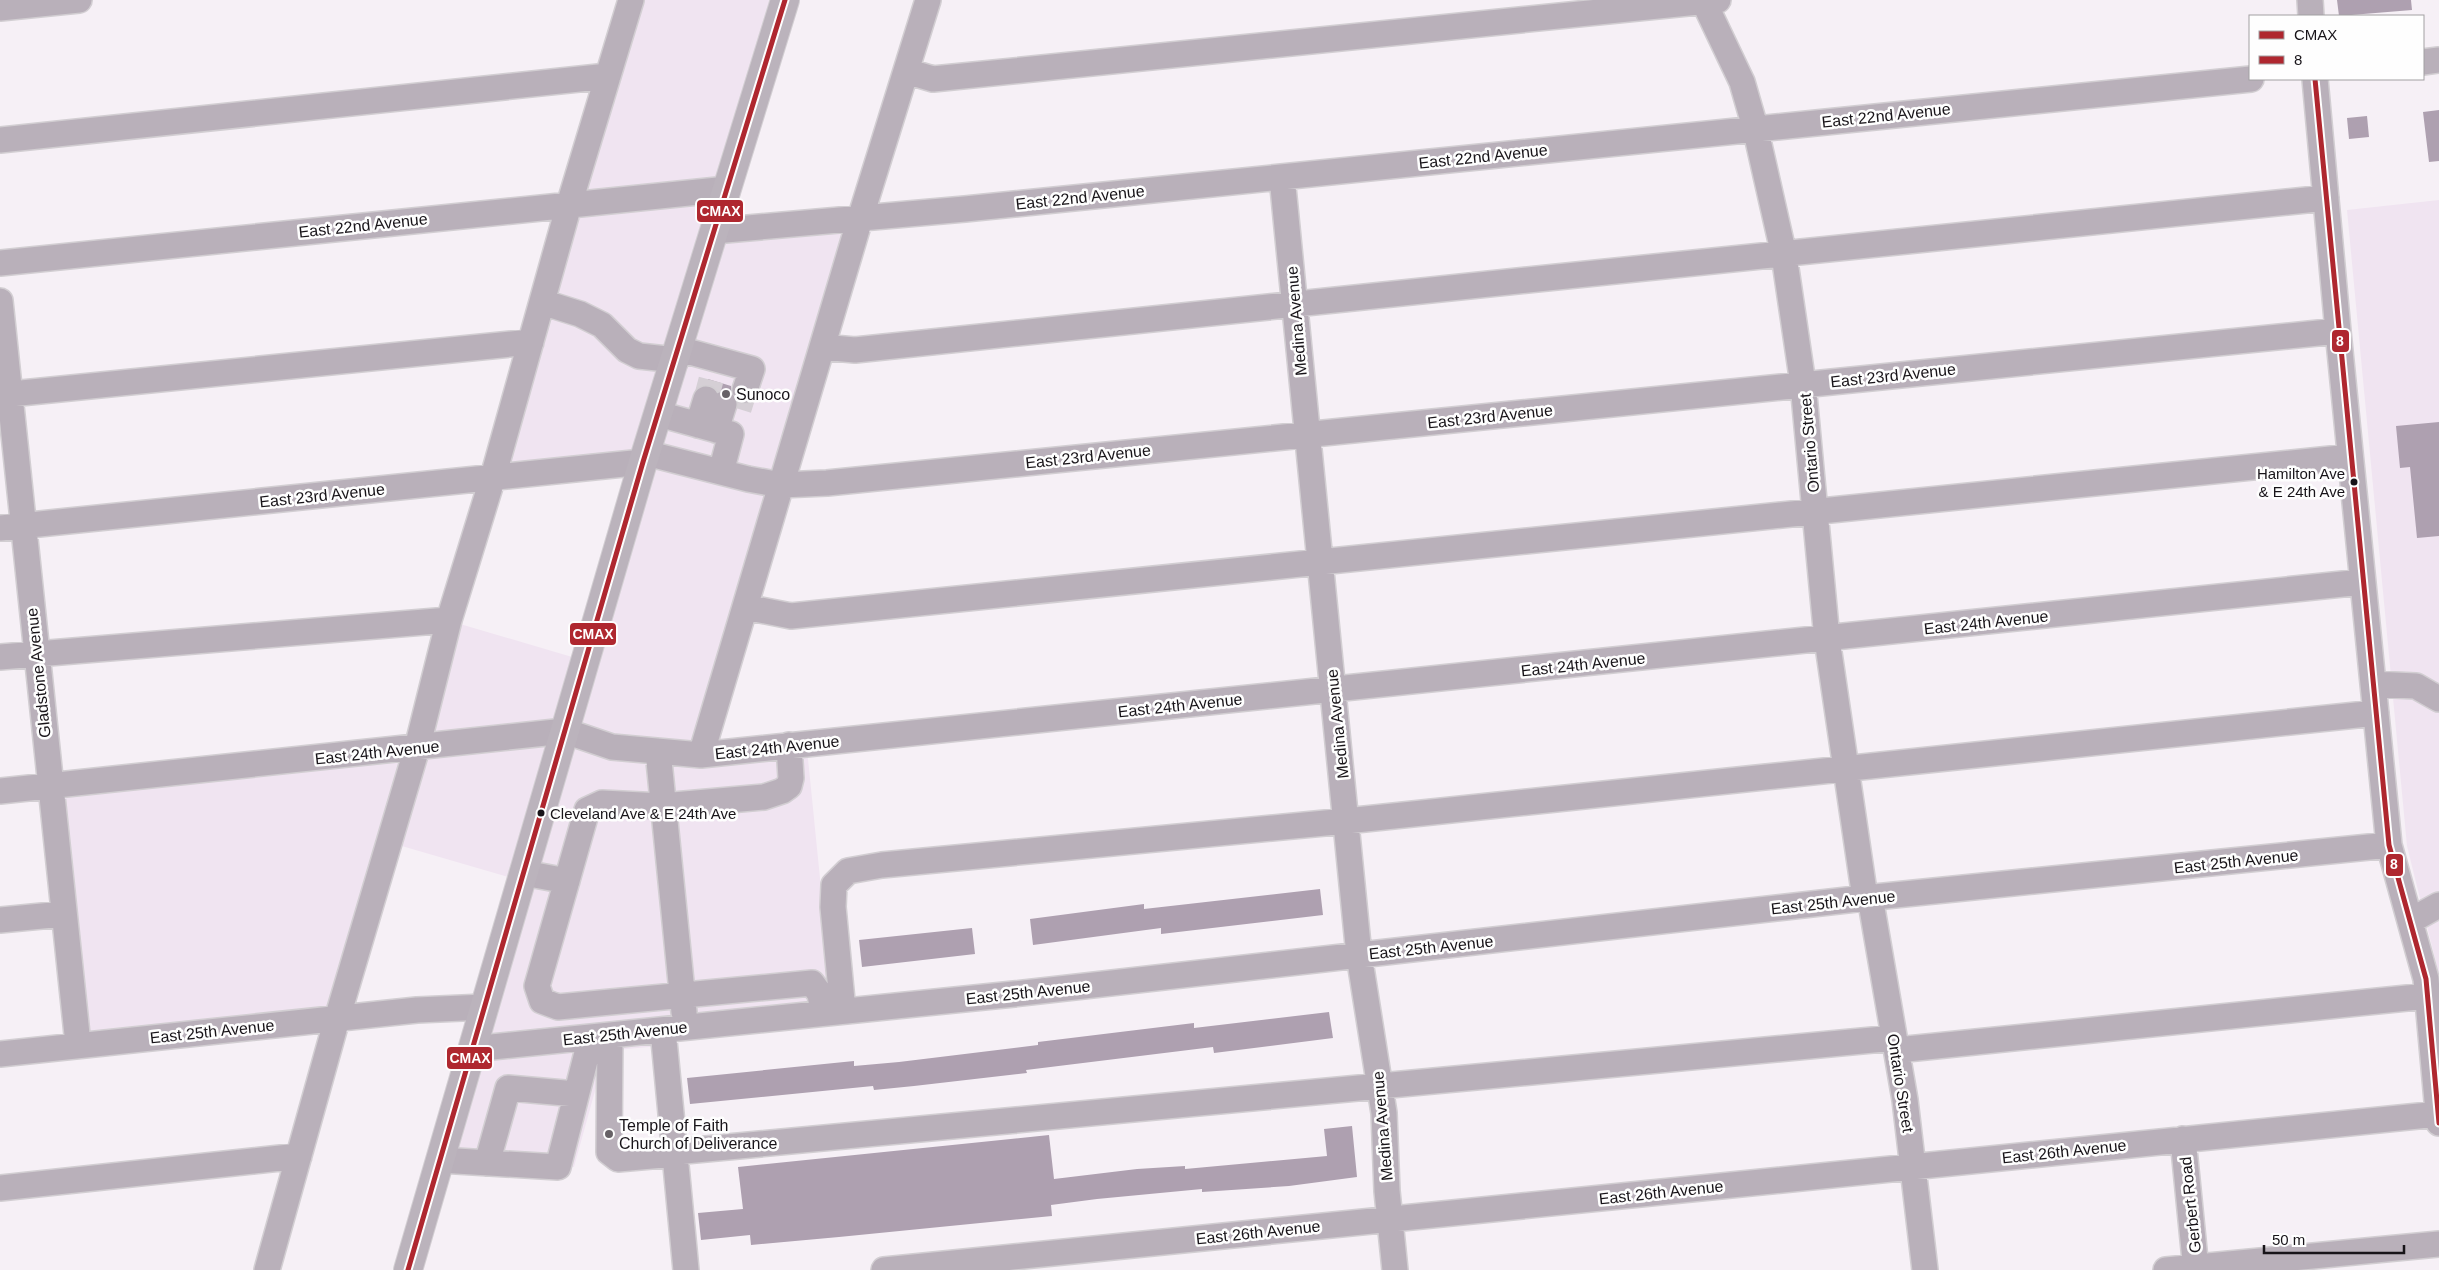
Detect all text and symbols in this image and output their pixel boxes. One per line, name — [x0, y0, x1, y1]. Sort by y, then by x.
legend — [2249, 15, 2424, 80]
text: CMAX — [2294, 26, 2337, 43]
text: 8 — [2294, 51, 2302, 68]
street label: East 22nd Avenue — [1821, 100, 1951, 131]
street label: East 22nd Avenue — [1418, 141, 1548, 172]
street label: East 22nd Avenue — [1015, 182, 1145, 213]
line badge: CMAX — [696, 199, 744, 223]
text: CMAX — [699, 203, 741, 219]
street label: East 22nd Avenue — [298, 210, 428, 241]
street label: Medina Avenue — [1283, 265, 1310, 376]
line badge: 8 — [2331, 329, 2350, 353]
text: 8 — [2336, 333, 2344, 349]
street label: East 23rd Avenue — [1829, 360, 1957, 391]
place label: Sunoco — [736, 386, 790, 403]
marker: Sunoco — [720, 388, 732, 400]
street label: Ontario Street — [1797, 392, 1822, 493]
street label: East 23rd Avenue — [1426, 401, 1554, 432]
street label: East 23rd Avenue — [1024, 441, 1152, 472]
place label: Hamilton Ave & E 24th Ave — [2257, 465, 2345, 500]
marker: Hamilton Ave & E 24th Ave — [2349, 477, 2359, 487]
street label: East 23rd Avenue — [258, 480, 386, 511]
street label: Gladstone Avenue — [23, 607, 54, 739]
street label: East 24th Avenue — [1923, 607, 2049, 637]
line badge: CMAX — [569, 622, 617, 646]
text: CMAX — [572, 626, 614, 642]
street label: East 24th Avenue — [1520, 649, 1646, 679]
street label: Medina Avenue — [1323, 668, 1352, 780]
street label: East 24th Avenue — [1117, 690, 1243, 720]
street label: East 24th Avenue — [714, 732, 840, 762]
street label: East 24th Avenue — [314, 737, 440, 767]
place label: Cleveland Ave & E 24th Ave — [550, 805, 736, 822]
marker: Cleveland Ave & E 24th Ave — [536, 808, 546, 818]
street label: East 25th Avenue — [2173, 846, 2299, 876]
line badge: 8 — [2385, 853, 2404, 877]
text: 8 — [2390, 856, 2398, 872]
street label: East 25th Avenue — [1770, 887, 1896, 917]
street label: East 25th Avenue — [1368, 932, 1494, 962]
street label: East 25th Avenue — [965, 977, 1091, 1007]
street label: East 25th Avenue — [149, 1016, 275, 1046]
street label: East 25th Avenue — [562, 1018, 688, 1048]
street label: Ontario Street — [1884, 1033, 1917, 1134]
line badge: CMAX — [446, 1046, 493, 1070]
text: CMAX — [449, 1050, 491, 1066]
street label: Medina Avenue — [1369, 1070, 1396, 1181]
place label: Temple of Faith Church of Deliverance — [619, 1117, 777, 1152]
marker: Temple of Faith Church of Deliverance — [603, 1128, 615, 1140]
street label: East 26th Avenue — [2001, 1136, 2127, 1166]
street label: Gerbert Road — [2177, 1156, 2204, 1254]
street label: East 26th Avenue — [1598, 1177, 1724, 1207]
street label: East 26th Avenue — [1195, 1217, 1321, 1247]
scale bar — [2264, 1222, 2404, 1254]
text: 50 m — [2272, 1231, 2305, 1248]

